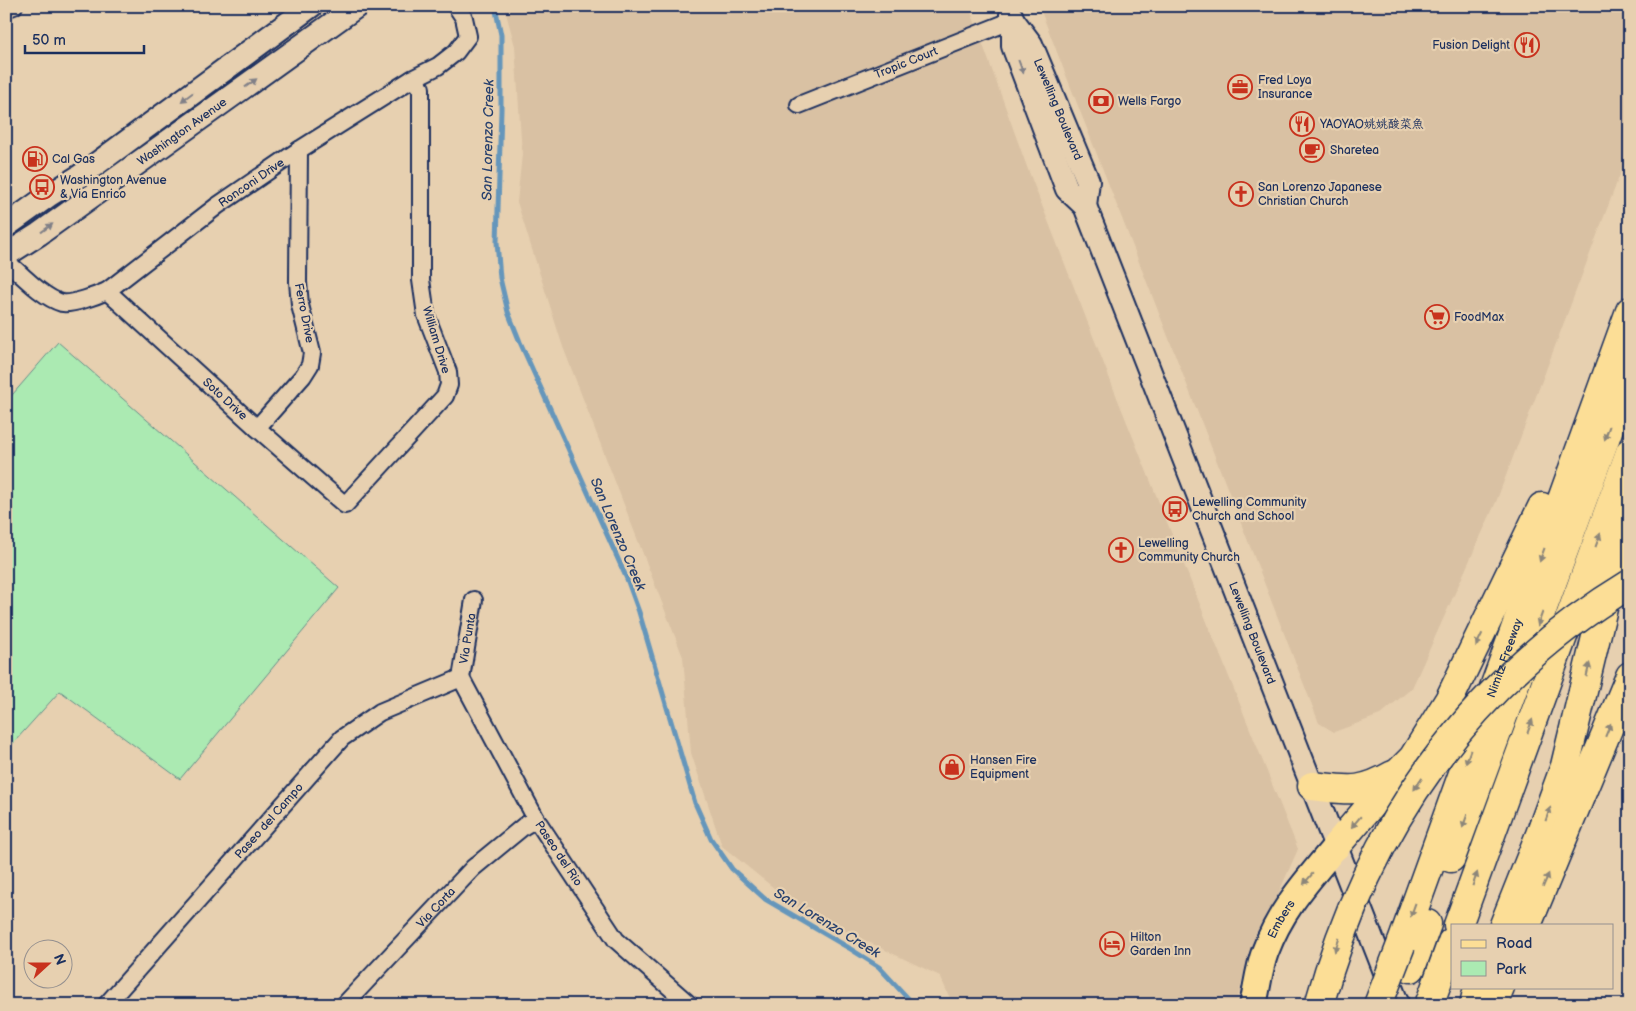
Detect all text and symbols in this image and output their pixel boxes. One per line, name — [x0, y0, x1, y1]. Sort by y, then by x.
scale bar — [25, 22, 144, 54]
text: 50 m — [32, 31, 66, 50]
restaurant icon: Fusion Delight — [1514, 32, 1540, 58]
place label: Fusion Delight — [1432, 38, 1510, 53]
street label: Tropic Court — [872, 43, 940, 82]
street label: Lewelling Boulevard — [1030, 56, 1086, 162]
one-way arrow — [1017, 60, 1025, 75]
place label: Fred Loya Insurance — [1258, 73, 1312, 102]
office icon: Fred Loya Insurance — [1227, 74, 1253, 100]
one-way arrow — [244, 78, 257, 88]
water label: San Lorenzo Creek — [478, 78, 498, 201]
bank icon: Wells Fargo — [1088, 88, 1114, 114]
one-way arrow — [180, 92, 194, 102]
street label: Washington Avenue — [134, 94, 230, 169]
place label: Wells Fargo — [1118, 94, 1182, 109]
restaurant icon: YAOYAO姚姚酸菜魚 — [1289, 111, 1315, 137]
place label: YAOYAO姚姚酸菜魚 — [1319, 117, 1424, 132]
cafe icon: Sharetea — [1299, 137, 1325, 163]
place label: Sharetea — [1330, 143, 1379, 158]
fuel station icon: Cal Gas — [22, 146, 48, 172]
place label: Cal Gas — [52, 152, 95, 167]
street label: Ronconi Drive — [215, 155, 287, 210]
place label: Washington Avenue & Via Enrico — [60, 173, 167, 202]
bus stop icon: Washington Avenue & Via Enrico — [29, 174, 55, 200]
place label: San Lorenzo Japanese Christian Church — [1258, 180, 1382, 209]
church icon: San Lorenzo Japanese Christian Church — [1228, 181, 1254, 207]
one-way arrow — [40, 223, 53, 234]
street label: Ferro Drive — [291, 282, 317, 344]
supermarket icon: FoodMax — [1424, 304, 1450, 330]
street label: William Drive — [419, 305, 453, 375]
place label: FoodMax — [1454, 310, 1504, 325]
street label: Soto Drive — [200, 375, 251, 423]
one-way arrow — [1603, 426, 1611, 441]
water label: San Lorenzo Creek — [586, 475, 650, 594]
place label: Lewelling Community Church and School — [1192, 495, 1307, 524]
bus stop icon: Lewelling Community Church and School — [1162, 496, 1188, 522]
one-way arrow — [1595, 533, 1602, 548]
place label: Lewelling Community Church — [1138, 536, 1240, 565]
church icon: Lewelling Community Church — [1108, 537, 1134, 563]
one-way arrow — [1538, 548, 1546, 563]
street label: Lewelling Boulevard — [1225, 579, 1279, 686]
street label: Via Punta — [456, 612, 479, 665]
one-way arrow — [1536, 612, 1544, 627]
street label: Nimitz Freeway — [1483, 616, 1526, 700]
one-way arrow — [1475, 633, 1483, 647]
one-way arrow — [1584, 663, 1592, 678]
one-way arrow — [1526, 718, 1534, 733]
one-way arrow — [1604, 722, 1612, 737]
one-way arrow — [1464, 749, 1471, 764]
place label: Hansen Fire Equipment — [970, 753, 1037, 782]
shop icon: Hansen Fire Equipment — [939, 754, 965, 780]
one-way arrow — [1413, 777, 1423, 791]
street label: Paseo del Campo — [231, 780, 306, 862]
one-way arrow — [1545, 807, 1552, 822]
one-way arrow — [1461, 813, 1468, 828]
one-way arrow — [1351, 816, 1362, 829]
street label: Paseo del Rio — [532, 818, 586, 889]
one-way arrow — [1471, 871, 1479, 886]
one-way arrow — [1302, 873, 1314, 885]
one-way arrow — [1542, 873, 1550, 887]
street label: Via Corta — [413, 884, 459, 931]
water label: San Lorenzo Creek — [771, 884, 884, 962]
street label: Embers — [1264, 897, 1298, 941]
one-way arrow — [1409, 902, 1416, 917]
legend — [1451, 924, 1614, 988]
place label: Hilton Garden Inn — [1130, 930, 1191, 959]
hotel icon: Hilton Garden Inn — [1099, 931, 1125, 957]
text: Road — [1496, 934, 1532, 953]
one-way arrow — [1333, 937, 1340, 952]
north arrow — [22, 938, 72, 988]
text: N — [50, 952, 69, 967]
text: Park — [1496, 960, 1527, 979]

